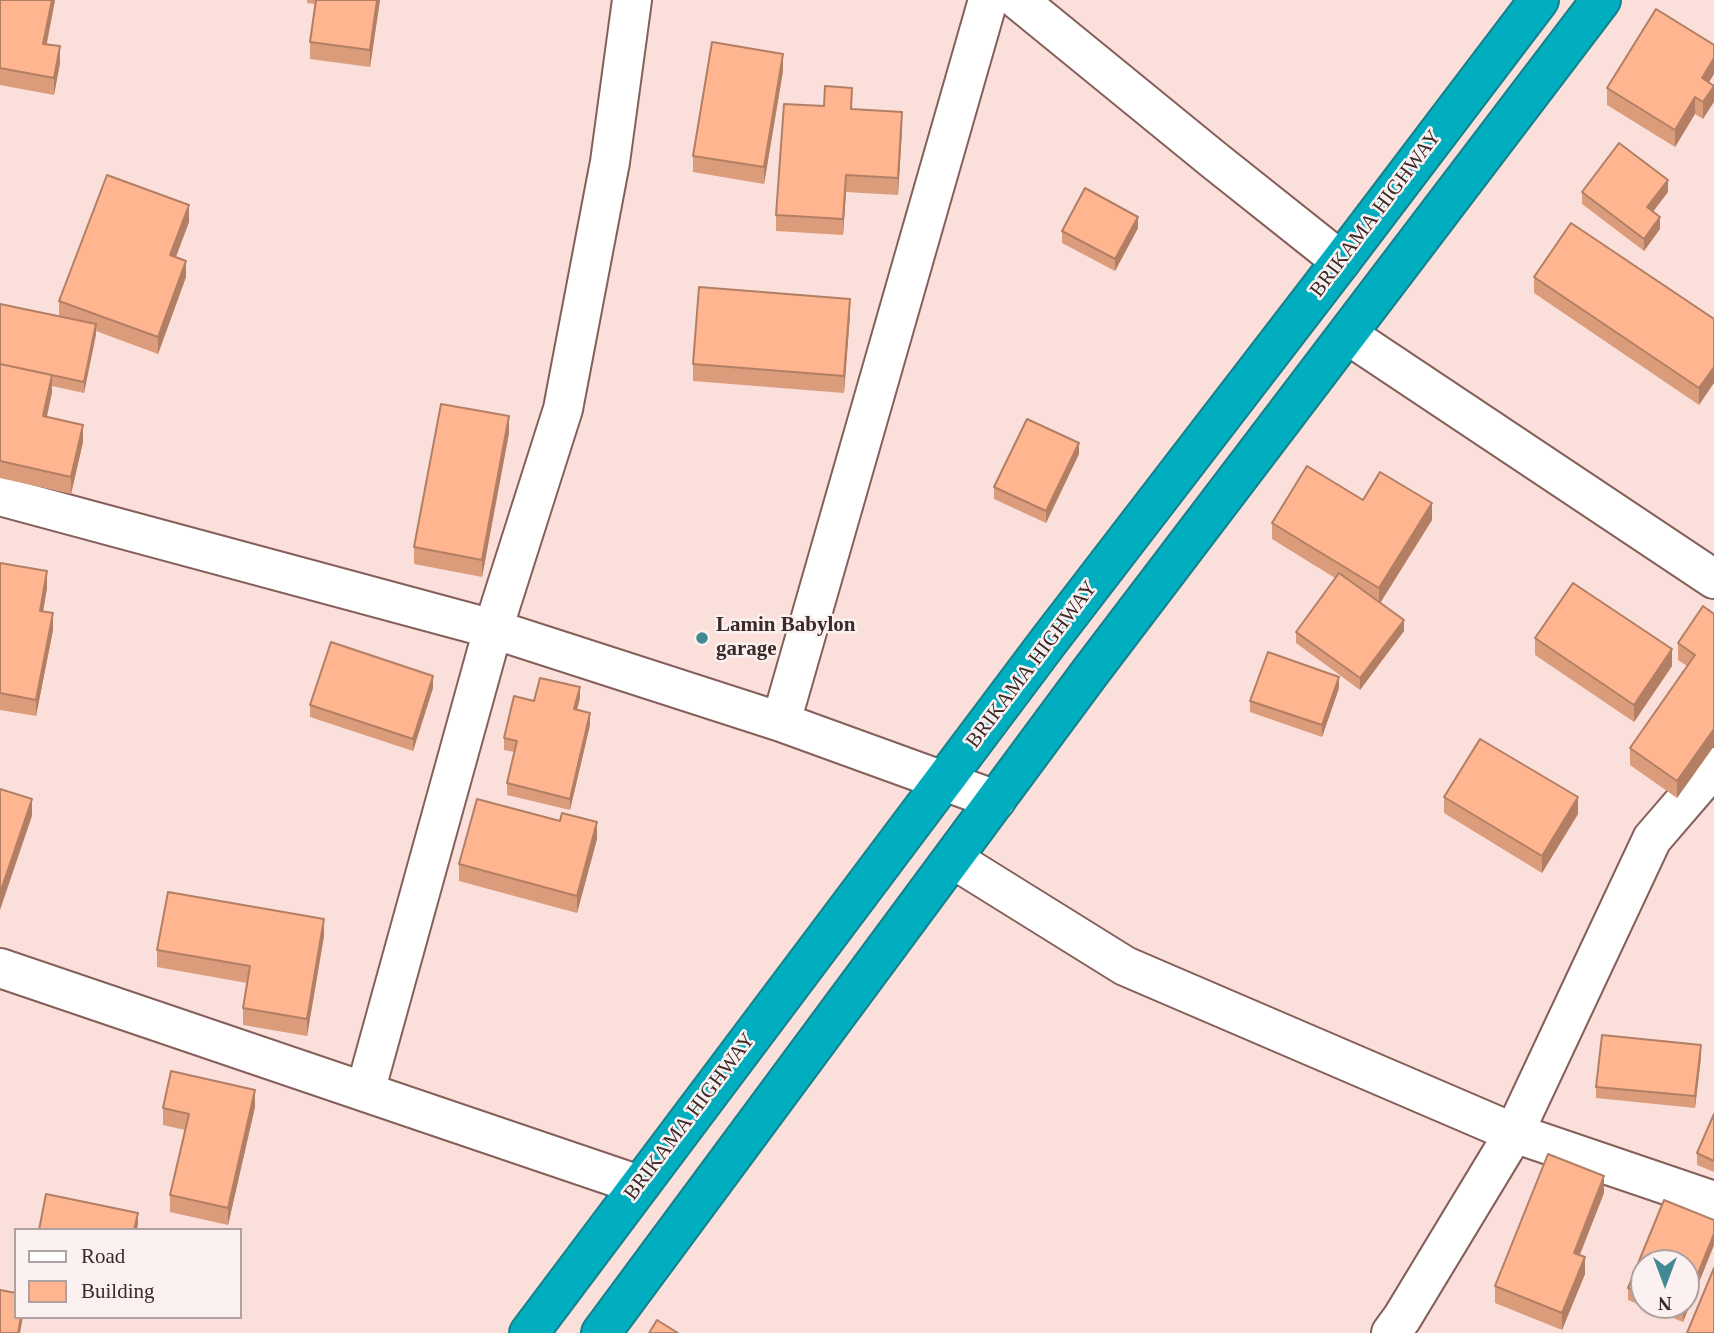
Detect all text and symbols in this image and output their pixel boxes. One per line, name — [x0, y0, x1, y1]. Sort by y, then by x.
street label: BRIKAMA HIGHWAY — [1305, 125, 1447, 303]
street label: BRIKAMA HIGHWAY — [961, 576, 1103, 754]
place label: Lamin Babylon garage — [716, 613, 855, 663]
marker: Lamin Babylon garage — [694, 630, 710, 646]
street label: BRIKAMA HIGHWAY — [619, 1028, 761, 1206]
legend — [14, 1228, 242, 1319]
text: Road — [81, 1244, 125, 1268]
north arrow — [1630, 1249, 1700, 1319]
text: Building — [81, 1279, 155, 1303]
text: N — [1658, 1293, 1672, 1314]

